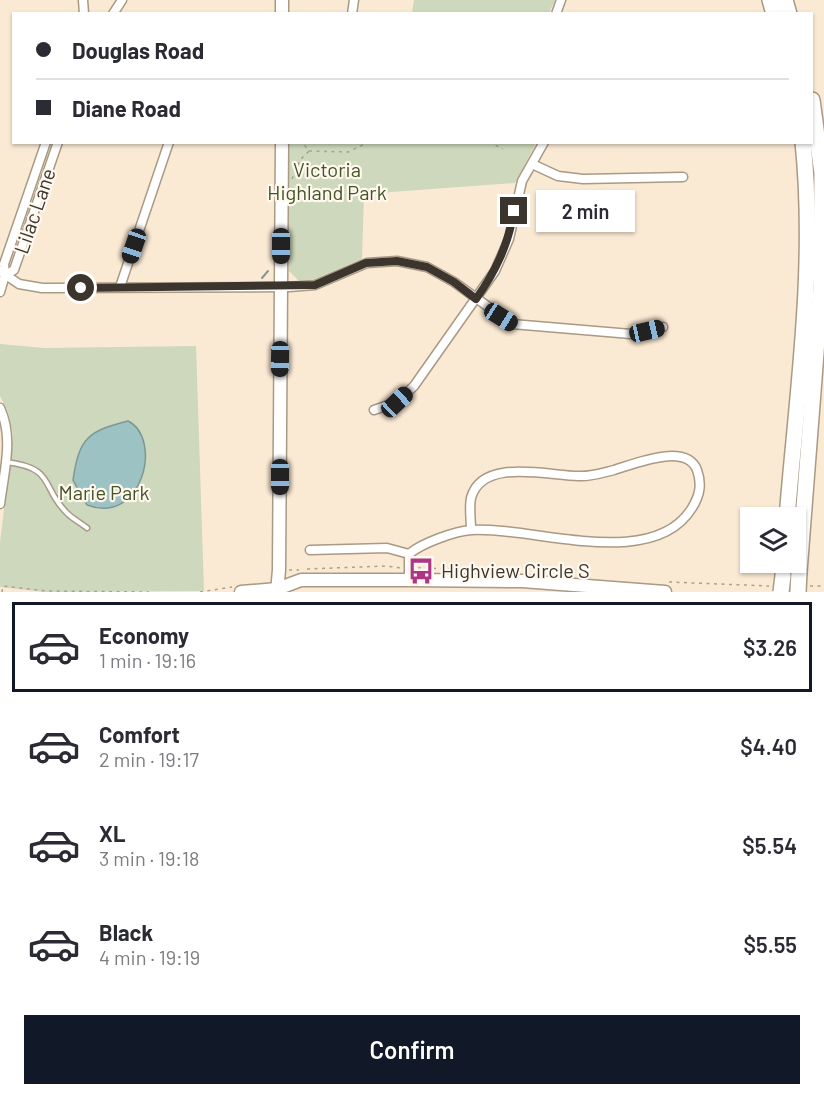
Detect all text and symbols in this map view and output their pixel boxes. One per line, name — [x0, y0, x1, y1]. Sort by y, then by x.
text: Douglas Road — [72, 37, 204, 63]
text: Diane Road — [72, 95, 181, 121]
park label: Victoria Highland Park — [267, 157, 387, 204]
street label: Lilac Lane — [8, 165, 60, 256]
callout: 2 min — [535, 190, 634, 232]
route end — [500, 197, 527, 224]
text: 2 min — [562, 199, 609, 223]
car — [120, 226, 148, 266]
car — [272, 228, 290, 264]
route start — [67, 274, 94, 301]
car — [481, 300, 521, 334]
car — [627, 318, 667, 344]
car — [271, 341, 289, 377]
car — [378, 383, 416, 421]
car — [271, 459, 289, 495]
park label: Marie Park — [59, 480, 149, 504]
map controls — [740, 507, 806, 573]
button: layers — [740, 507, 806, 573]
bus stop icon: Highview Circle S — [406, 556, 436, 586]
place label: Highview Circle S — [441, 558, 590, 582]
icon: car — [27, 620, 81, 674]
text: Economy — [99, 622, 189, 648]
text: $3.26 — [743, 634, 797, 660]
text: 1 min · 19:16 — [99, 648, 196, 672]
icon: car — [27, 719, 81, 773]
text: Comfort — [99, 721, 180, 747]
text: $4.40 — [740, 733, 797, 759]
text: 2 min · 19:17 — [99, 747, 199, 771]
icon: car — [27, 818, 81, 872]
text: XL — [99, 820, 125, 846]
text: $5.54 — [742, 832, 797, 858]
text: 3 min · 19:18 — [99, 846, 200, 870]
icon: car — [27, 917, 81, 971]
text: Black — [99, 919, 153, 945]
text: $5.55 — [744, 931, 797, 957]
text: 4 min · 19:19 — [99, 945, 200, 969]
button: Confirm — [24, 1015, 800, 1084]

